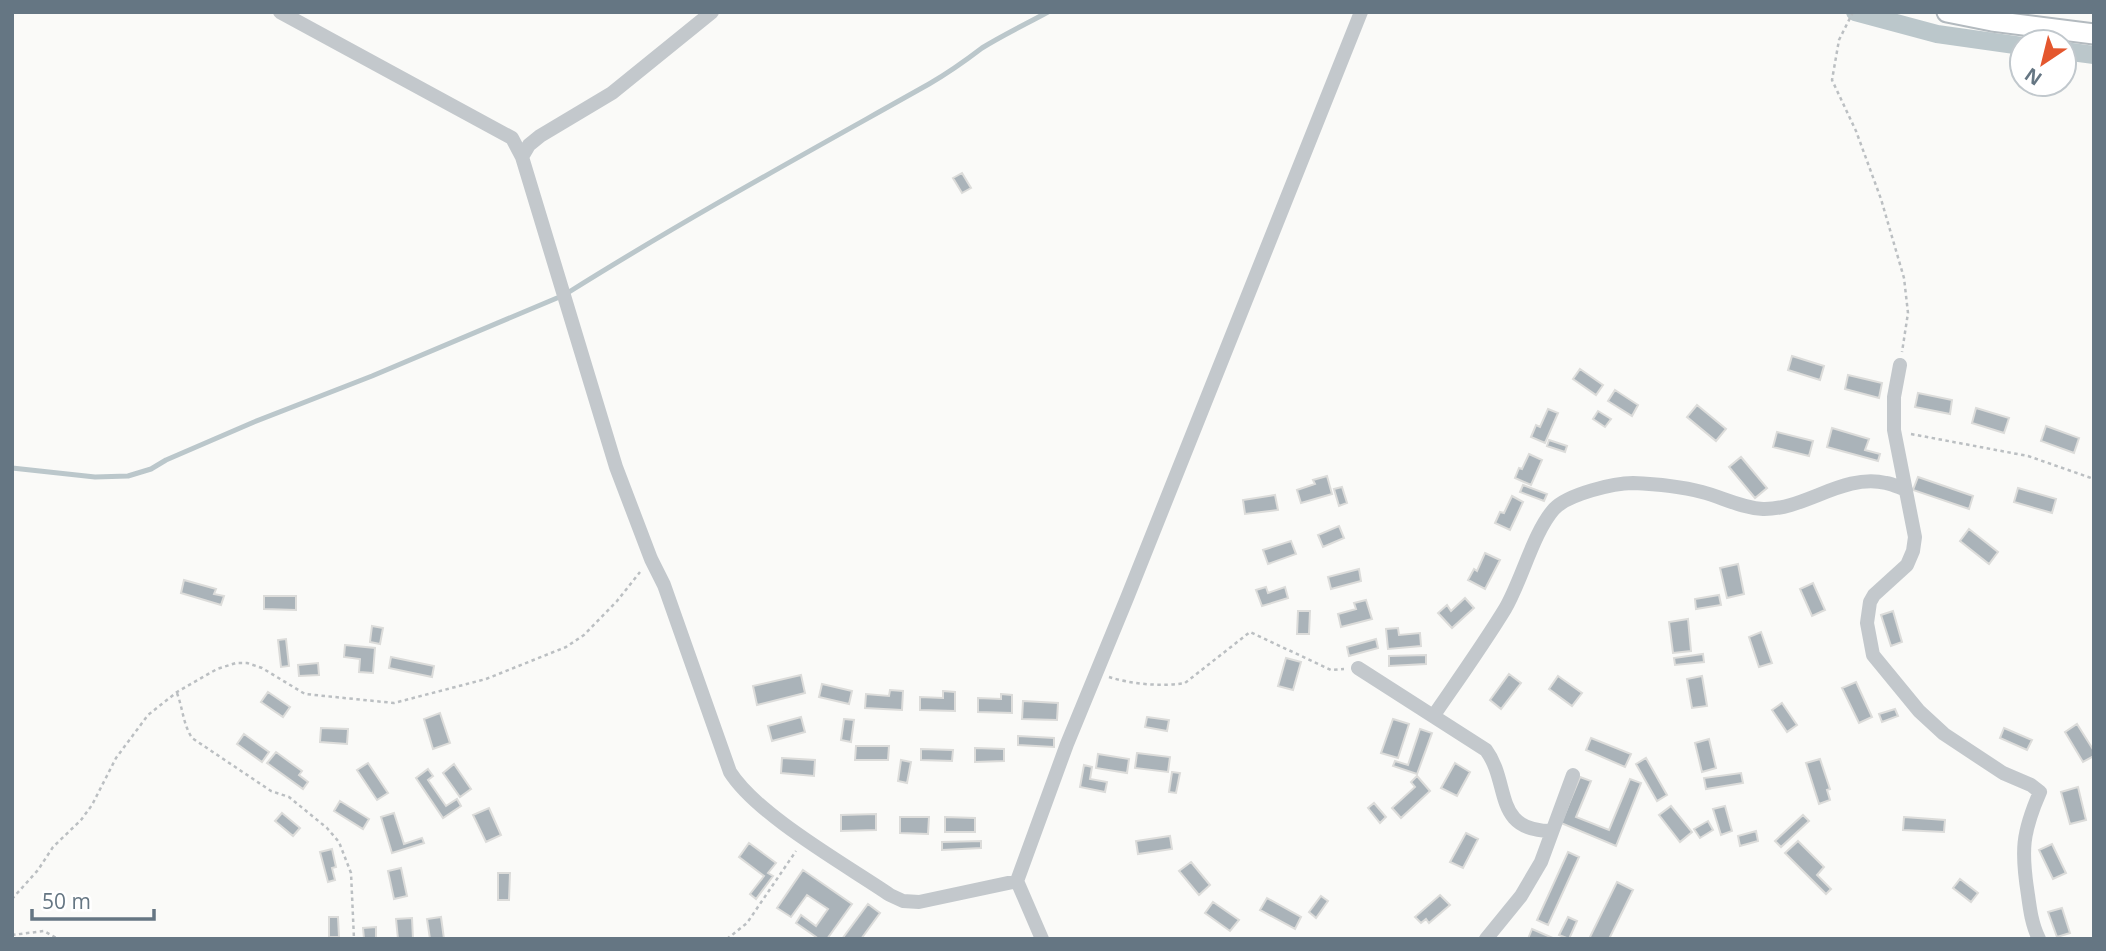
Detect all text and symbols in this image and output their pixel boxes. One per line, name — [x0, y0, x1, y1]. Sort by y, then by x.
north arrow — [2008, 28, 2078, 98]
text: N — [2019, 62, 2047, 92]
scale bar — [32, 878, 154, 922]
text: 50 m — [42, 887, 91, 915]

